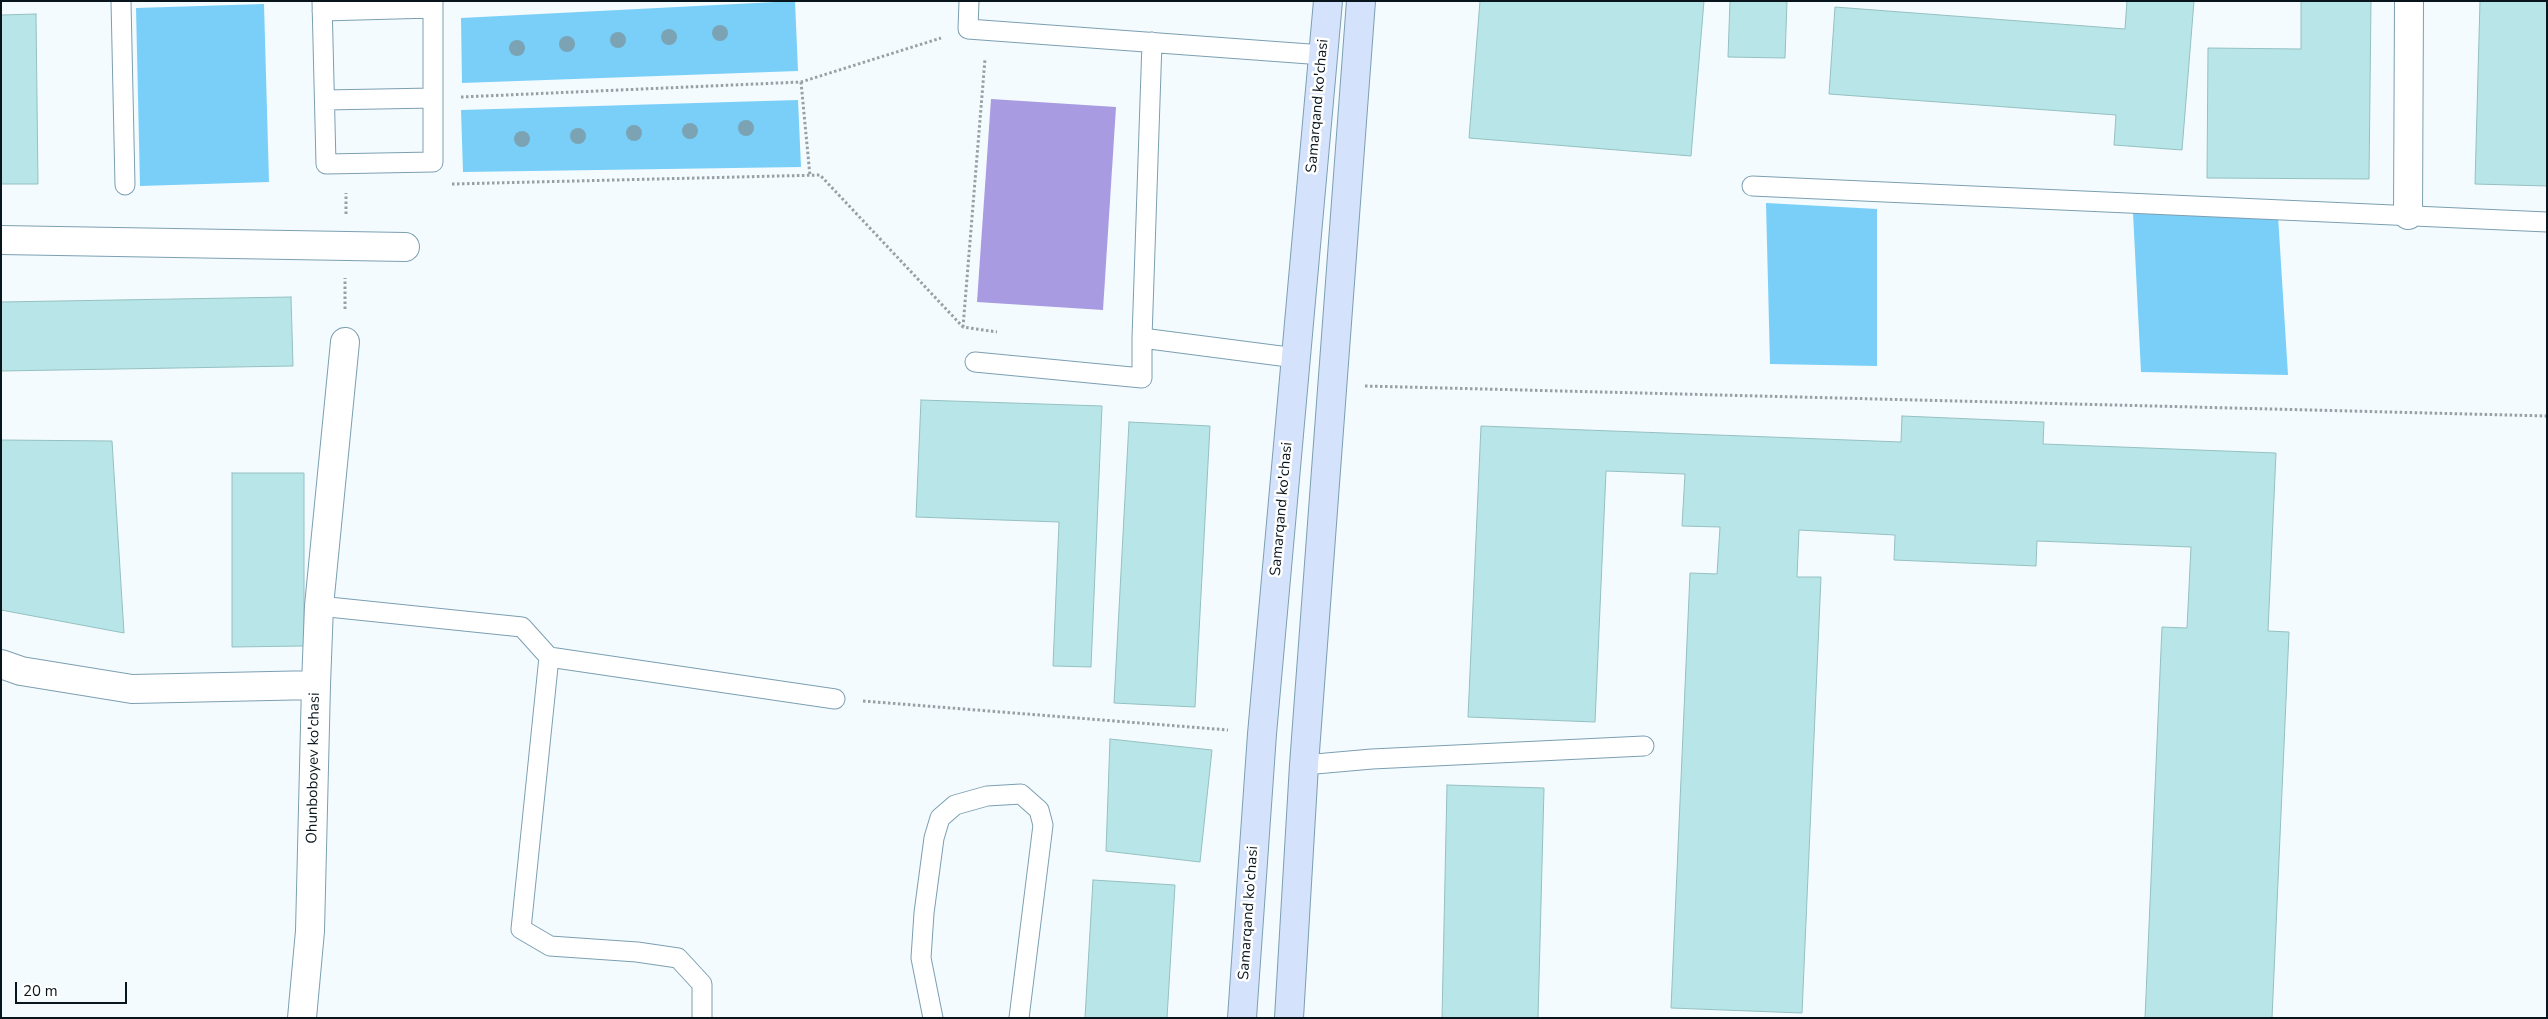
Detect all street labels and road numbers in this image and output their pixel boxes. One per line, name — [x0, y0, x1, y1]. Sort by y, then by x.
street label: Samarqand ko'chasi — [1303, 38, 1333, 174]
street label: Samarqand ko'chasi — [1267, 441, 1297, 577]
street label: Ohunboboyev ko'chasi — [304, 692, 324, 844]
street label: Samarqand ko'chasi — [1235, 845, 1263, 981]

